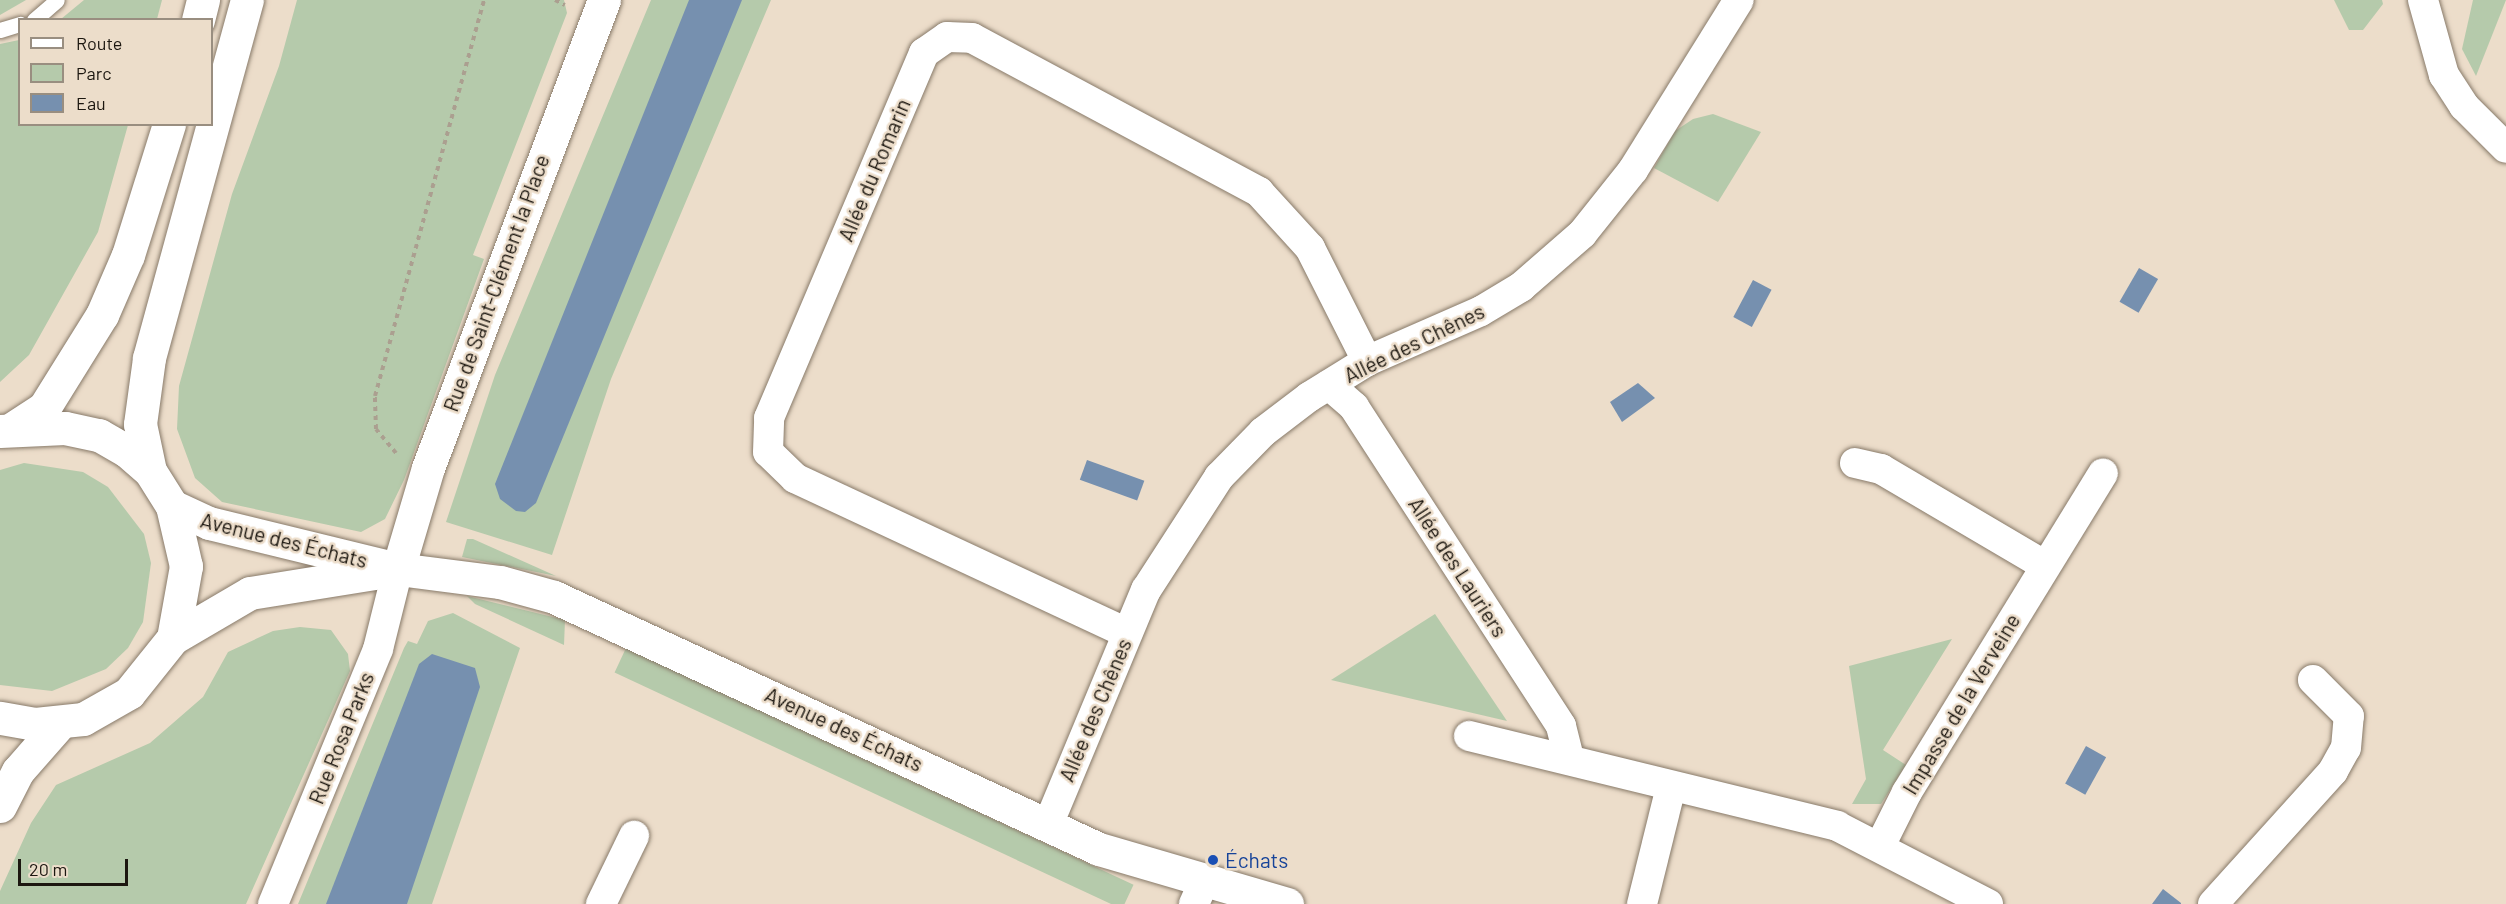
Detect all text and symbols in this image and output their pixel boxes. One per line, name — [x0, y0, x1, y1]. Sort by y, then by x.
legend — [18, 18, 213, 126]
text: Route — [76, 32, 122, 54]
text: Parc — [76, 62, 112, 84]
text: Eau — [76, 92, 106, 114]
street label: Allée du Romarin — [833, 95, 915, 245]
street label: Rue de Saint-Clément la Place — [438, 151, 554, 415]
street label: Allée des Chênes — [1340, 298, 1488, 388]
street label: Allée des Lauriers — [1403, 492, 1513, 642]
street label: Avenue des Échats — [198, 507, 370, 573]
street label: Impasse de la Verveine — [1897, 609, 2025, 799]
street label: Allée des Chênes — [1053, 635, 1137, 785]
street label: Rue Rosa Parks — [303, 668, 379, 808]
street label: Avenue des Échats — [761, 681, 927, 777]
scale bar — [21, 847, 130, 885]
place label: Échats — [1225, 847, 1288, 873]
marker: Échats — [1206, 853, 1220, 867]
text: 20 m — [29, 858, 67, 880]

